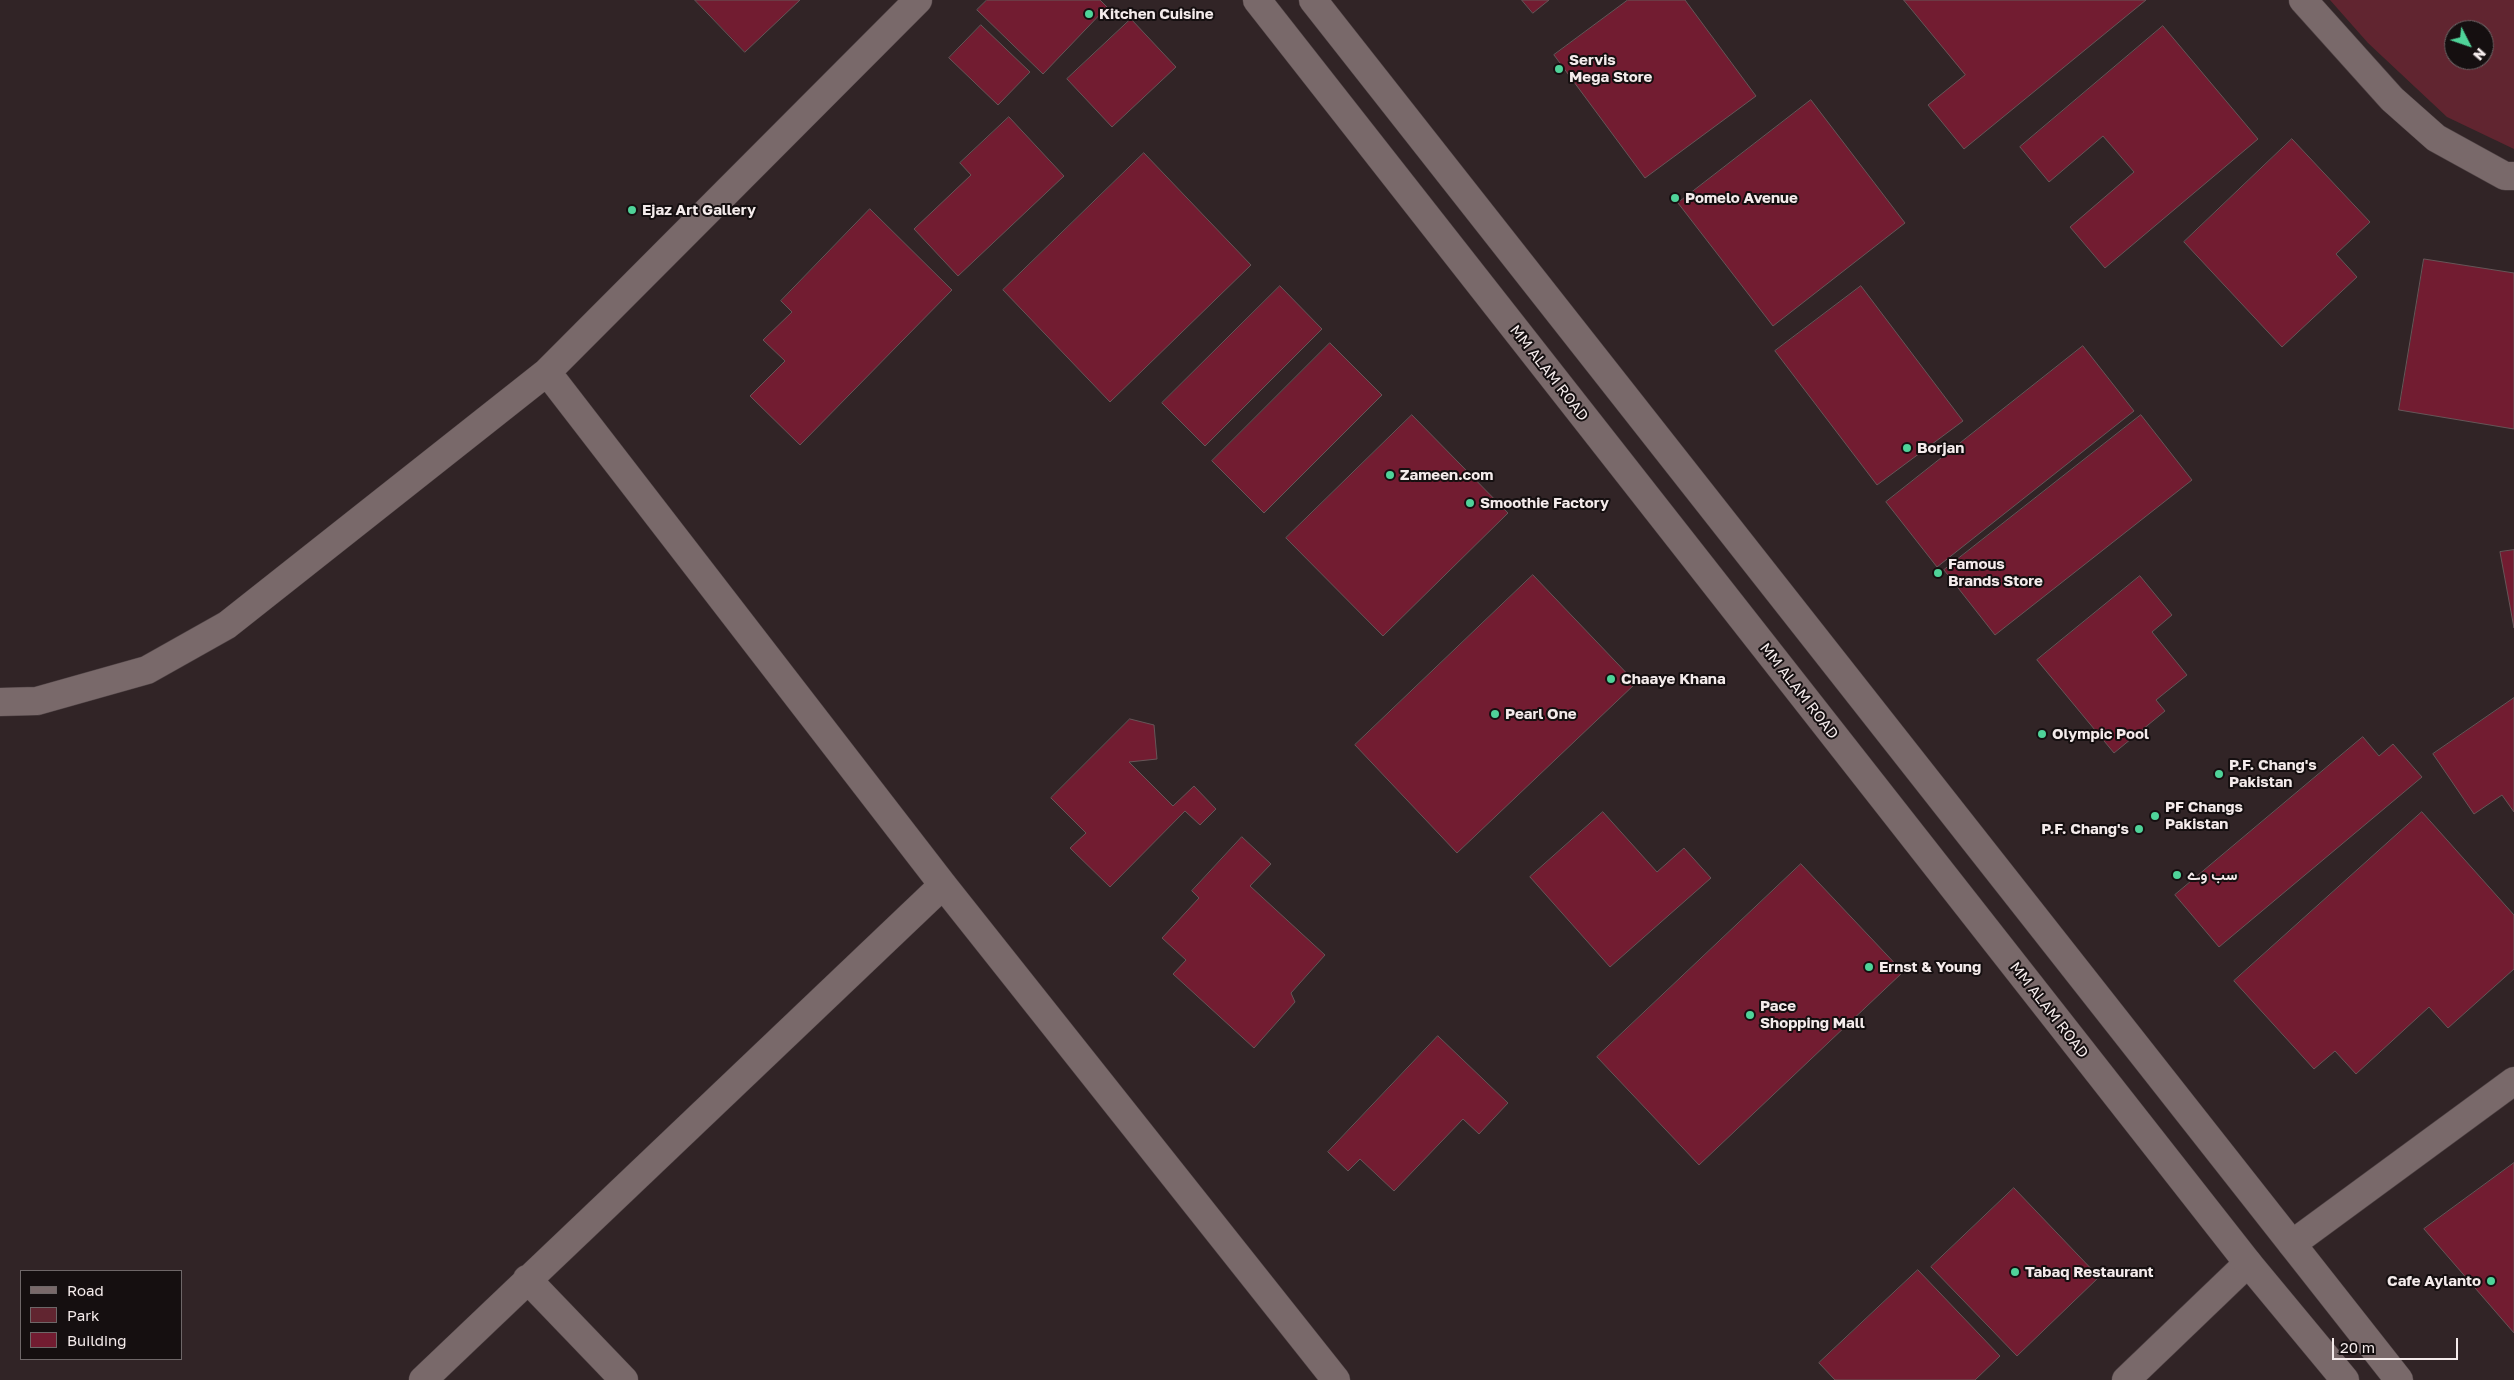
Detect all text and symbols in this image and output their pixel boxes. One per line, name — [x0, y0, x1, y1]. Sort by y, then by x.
place label: Kitchen Cuisine — [1099, 5, 1213, 23]
marker: Kitchen Cuisine — [1083, 8, 1095, 20]
north arrow — [2444, 20, 2494, 70]
text: N — [2470, 45, 2490, 64]
place label: Servis Mega Store — [1569, 51, 1652, 86]
marker: Servis Mega Store — [1553, 63, 1565, 75]
place label: Pomelo Avenue — [1685, 189, 1798, 207]
marker: Pomelo Avenue — [1669, 192, 1681, 204]
place label: Ejaz Art Gallery — [642, 201, 756, 219]
marker: Ejaz Art Gallery — [626, 204, 638, 216]
street label: MM ALAM ROAD — [1506, 321, 1592, 425]
place label: Borjan — [1917, 439, 1964, 457]
marker: Borjan — [1901, 442, 1913, 454]
place label: Zameen.com — [1400, 466, 1493, 484]
marker: Zameen.com — [1384, 469, 1396, 481]
place label: Smoothie Factory — [1480, 494, 1609, 512]
marker: Smoothie Factory — [1464, 497, 1476, 509]
place label: Famous Brands Store — [1948, 555, 2043, 590]
marker: Famous Brands Store — [1932, 567, 1944, 579]
street label: MM ALAM ROAD — [1756, 639, 1842, 743]
place label: Chaaye Khana — [1621, 670, 1726, 688]
marker: Chaaye Khana — [1605, 673, 1617, 685]
place label: Pearl One — [1505, 705, 1577, 723]
marker: Pearl One — [1489, 708, 1501, 720]
place label: Olympic Pool — [2052, 725, 2149, 743]
marker: Olympic Pool — [2036, 728, 2048, 740]
place label: P.F. Chang's Pakistan — [2229, 756, 2317, 791]
marker: P.F. Chang's Pakistan — [2213, 768, 2225, 780]
place label: PF Changs Pakistan — [2165, 798, 2243, 833]
marker: PF Changs Pakistan — [2149, 810, 2161, 822]
place label: P.F. Chang's — [2041, 820, 2129, 838]
marker: P.F. Chang's — [2133, 823, 2145, 835]
place label: سب وے — [2187, 866, 2237, 884]
marker: سب وے — [2171, 869, 2183, 881]
place label: Ernst & Young — [1879, 958, 1981, 976]
street label: MM ALAM ROAD — [2006, 958, 2092, 1062]
marker: Ernst & Young — [1863, 961, 1875, 973]
place label: Pace Shopping Mall — [1760, 997, 1865, 1032]
marker: Pace Shopping Mall — [1744, 1009, 1756, 1021]
place label: Tabaq Restaurant — [2025, 1263, 2154, 1281]
marker: Tabaq Restaurant — [2009, 1266, 2021, 1278]
legend — [20, 1270, 182, 1360]
place label: Cafe Aylanto — [2387, 1272, 2481, 1290]
marker: Cafe Aylanto — [2485, 1275, 2497, 1287]
text: Road — [67, 1281, 104, 1299]
text: Park — [67, 1306, 99, 1324]
scale bar — [2334, 1328, 2460, 1360]
text: Building — [67, 1331, 127, 1349]
text: 20 m — [2340, 1338, 2375, 1356]

